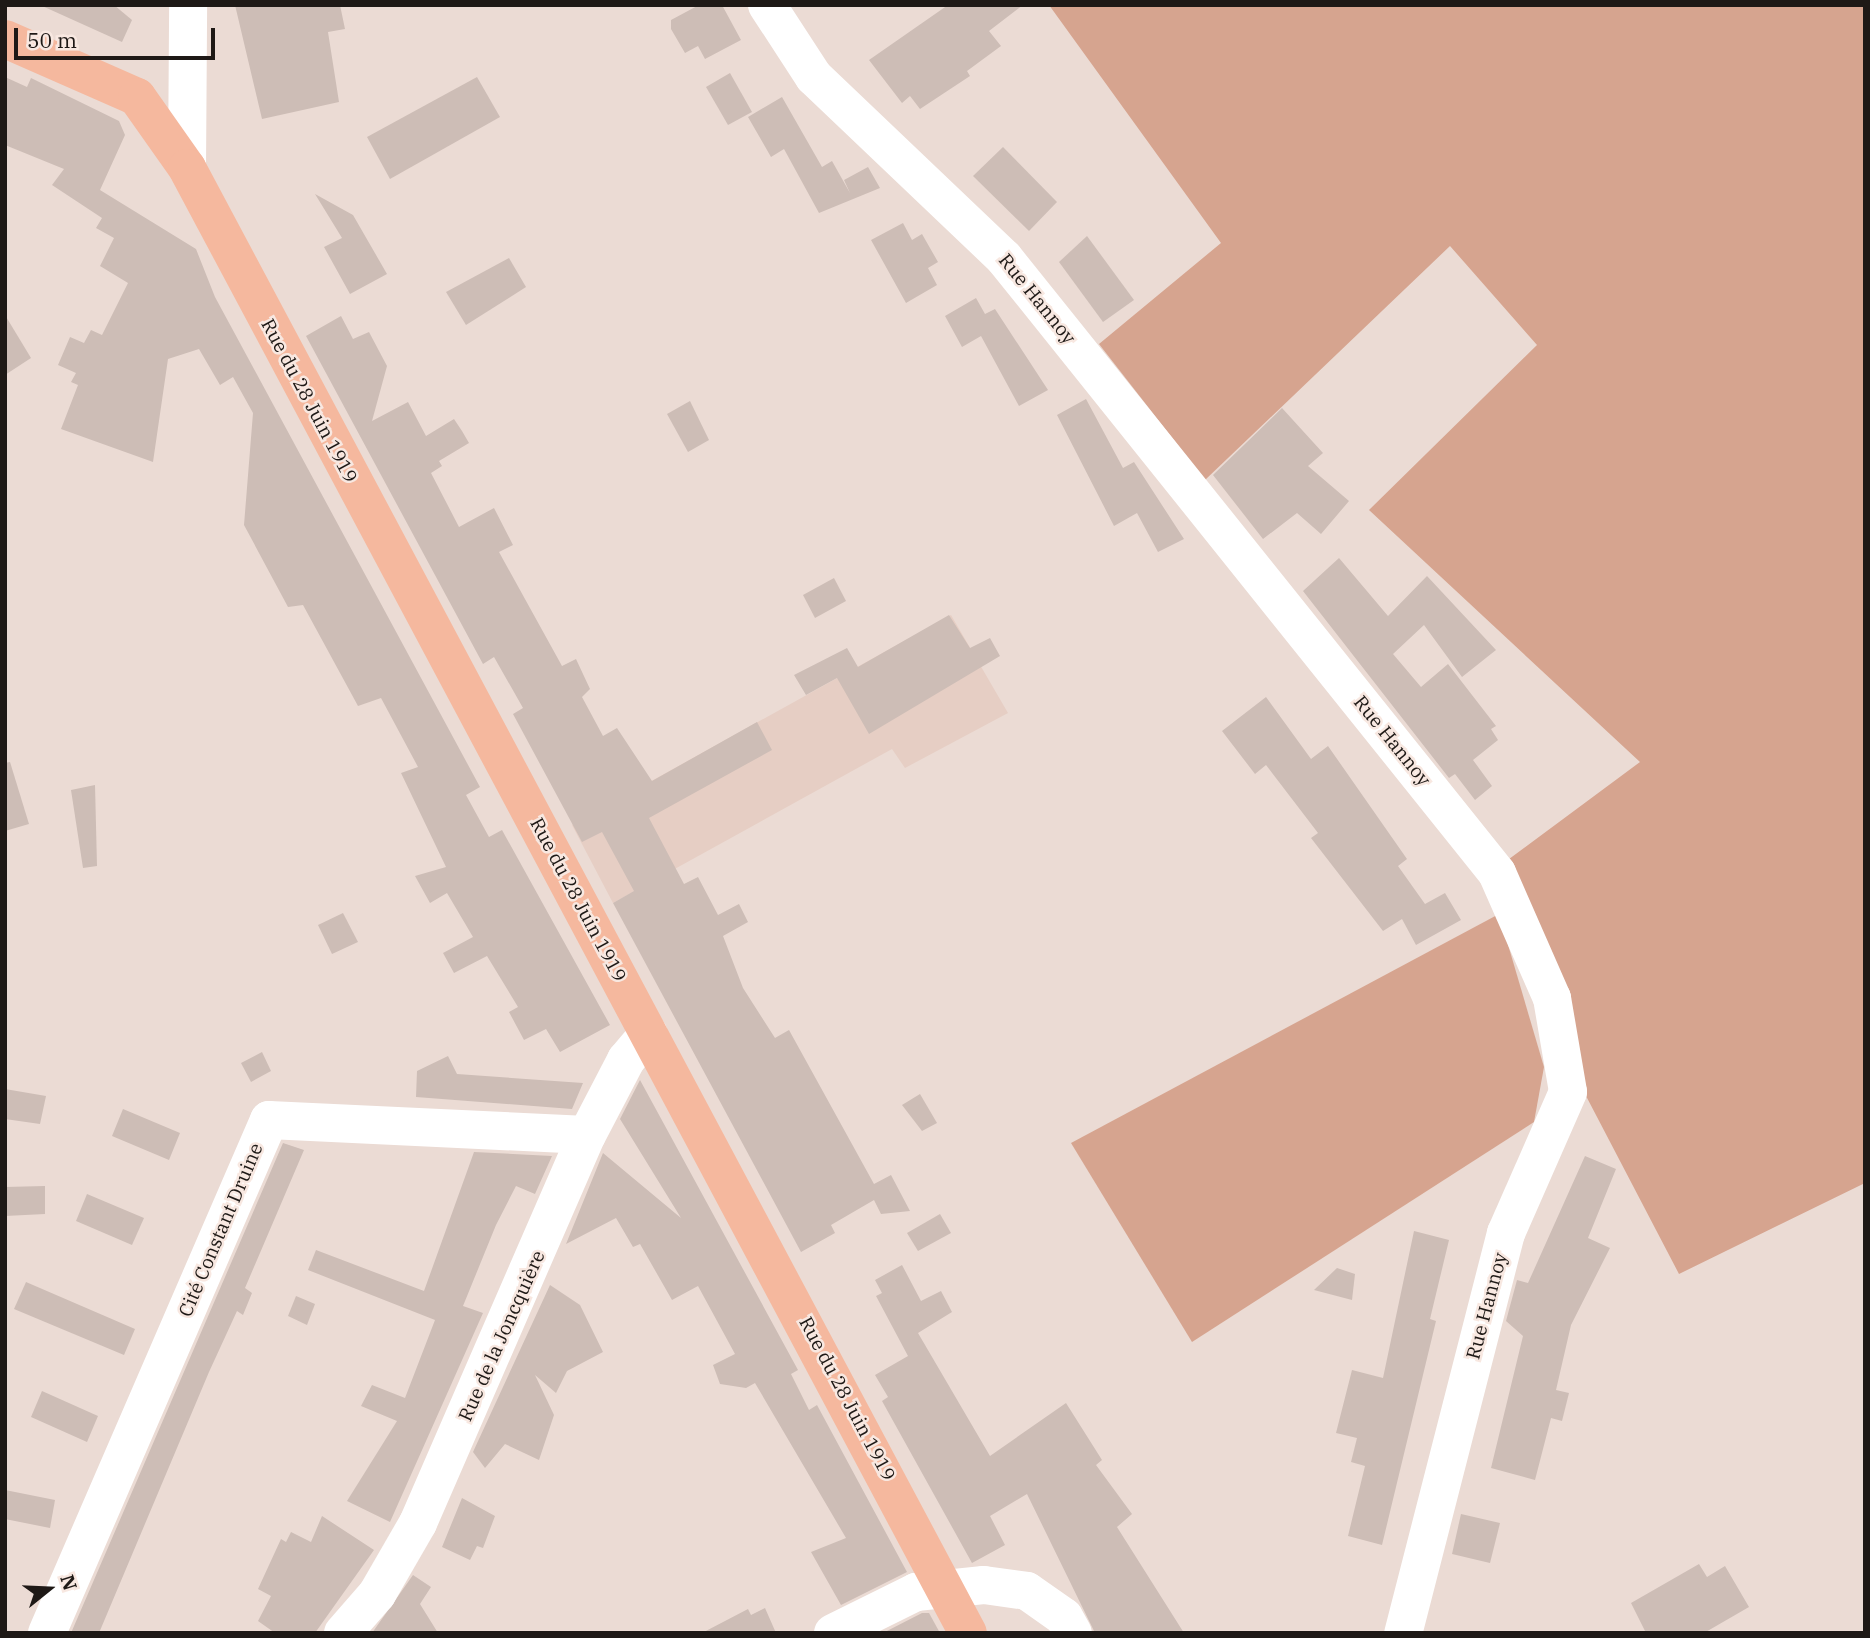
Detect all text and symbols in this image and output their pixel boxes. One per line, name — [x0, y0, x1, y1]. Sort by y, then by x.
scale bar — [18, 14, 219, 58]
text: 50 m — [27, 26, 77, 54]
street label: Rue Hannoy — [994, 249, 1080, 349]
street label: Rue du 28 Juin 1919 — [256, 315, 362, 487]
street label: Rue Hannoy — [1349, 691, 1435, 791]
street label: Rue du 28 Juin 1919 — [525, 814, 631, 986]
street label: Cité Constant Druine — [174, 1140, 268, 1320]
street label: Rue de la Joncquière — [454, 1247, 550, 1425]
street label: Rue Hannoy — [1462, 1250, 1512, 1362]
street label: Rue du 28 Juin 1919 — [794, 1313, 900, 1485]
north arrow — [14, 1554, 84, 1624]
text: N — [55, 1572, 83, 1593]

